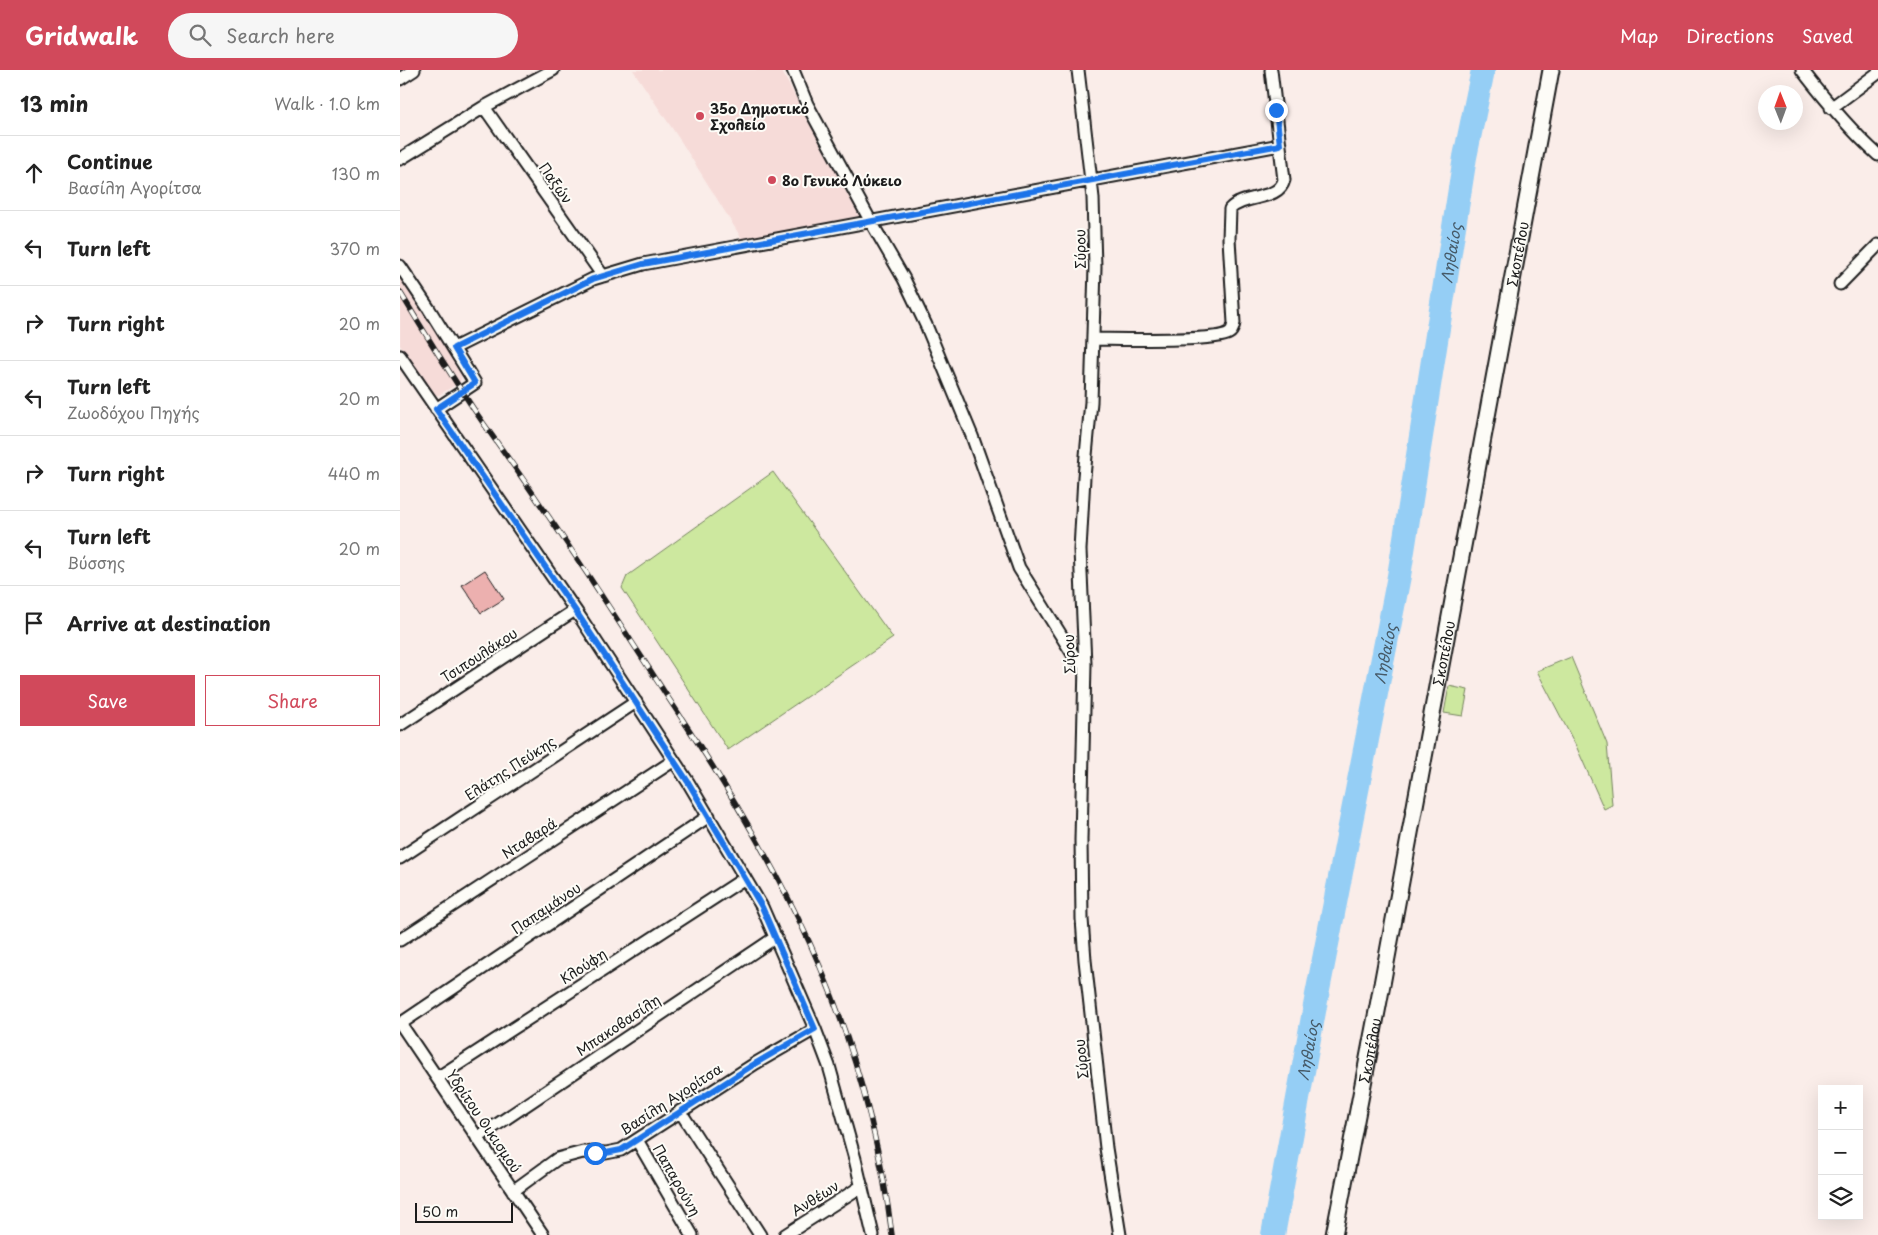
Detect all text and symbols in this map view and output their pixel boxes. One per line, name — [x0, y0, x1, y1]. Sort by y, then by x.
search box — [168, 13, 518, 58]
text: Gridwalk — [25, 17, 138, 53]
icon: search — [186, 21, 214, 49]
text: Search here — [226, 21, 335, 49]
text: Map — [1620, 22, 1658, 49]
text: Directions — [1686, 22, 1774, 49]
text: Saved — [1802, 22, 1853, 49]
north arrow — [1758, 85, 1803, 130]
text: 13 min — [20, 87, 88, 119]
text: Walk · 1.0 km — [274, 91, 380, 115]
place label: 35ο Δημοτικό Σχολείο — [710, 98, 809, 135]
route end — [1265, 99, 1288, 122]
marker: 35ο Δημοτικό Σχολείο — [694, 110, 706, 122]
text: Continue — [67, 147, 153, 175]
street label: Παξών — [534, 158, 578, 208]
icon: ahead — [20, 159, 48, 187]
text: 130 m — [332, 161, 380, 185]
place label: 8ο Γενικό Λύκειο — [782, 170, 902, 191]
marker: 8ο Γενικό Λύκειο — [766, 174, 778, 186]
text: Βασίλη Αγορίτσα — [67, 175, 202, 199]
water label: Ληθαίος — [1434, 220, 1466, 285]
street label: Σκοπέλου — [1501, 220, 1533, 288]
street label: Σύρου — [1069, 229, 1091, 269]
icon: left — [20, 234, 48, 262]
text: Turn left — [67, 234, 151, 262]
text: 370 m — [330, 236, 380, 260]
icon: right — [20, 309, 48, 337]
text: Turn right — [67, 309, 165, 337]
text: 20 m — [339, 311, 380, 335]
text: Turn left — [67, 372, 151, 400]
icon: left — [20, 384, 48, 412]
text: 20 m — [339, 386, 380, 410]
text: Ζωοδόχου Πηγής — [67, 400, 200, 424]
icon: right — [20, 459, 48, 487]
text: Turn right — [67, 459, 165, 487]
text: 440 m — [328, 461, 380, 485]
text: Turn left — [67, 522, 151, 550]
icon: left — [20, 534, 48, 562]
text: 20 m — [339, 536, 380, 560]
text: Βύσσης — [67, 550, 125, 574]
icon: arrive — [20, 609, 48, 637]
text: Arrive at destination — [67, 609, 271, 637]
street label: Σκοπέλου — [1427, 619, 1460, 688]
water label: Ληθαίος — [1367, 620, 1401, 685]
street label: Τσιπουλάκου — [437, 622, 521, 688]
street label: Σύρου — [1058, 634, 1080, 674]
button: Save — [20, 675, 195, 726]
button: Share — [205, 675, 380, 726]
street label: Ελάτης Πεύκης — [460, 731, 560, 805]
street label: Νταβαρά — [497, 812, 561, 864]
street label: Παπαμάνου — [507, 877, 585, 939]
street label: Κλούφη — [555, 943, 611, 989]
street label: Μπακοβασίλη — [572, 989, 664, 1061]
street label: Σκοπέλου — [1353, 1016, 1386, 1085]
water label: Ληθαίος — [1290, 1017, 1324, 1082]
street label: Σύρου — [1068, 1038, 1094, 1080]
street label: Βασίλη Αγορίτσα — [616, 1058, 726, 1140]
street label: Υδρίτου Οικισμού — [441, 1065, 527, 1177]
map controls — [1818, 1085, 1863, 1220]
button: + — [1818, 1085, 1863, 1130]
button: − — [1818, 1130, 1863, 1175]
street label: Παπαρούνη — [648, 1140, 706, 1220]
route start — [584, 1142, 607, 1165]
street label: Ανθέων — [787, 1175, 843, 1221]
button: layers — [1818, 1175, 1863, 1220]
scale bar — [415, 1200, 512, 1223]
text: 50 m — [422, 1201, 458, 1222]

